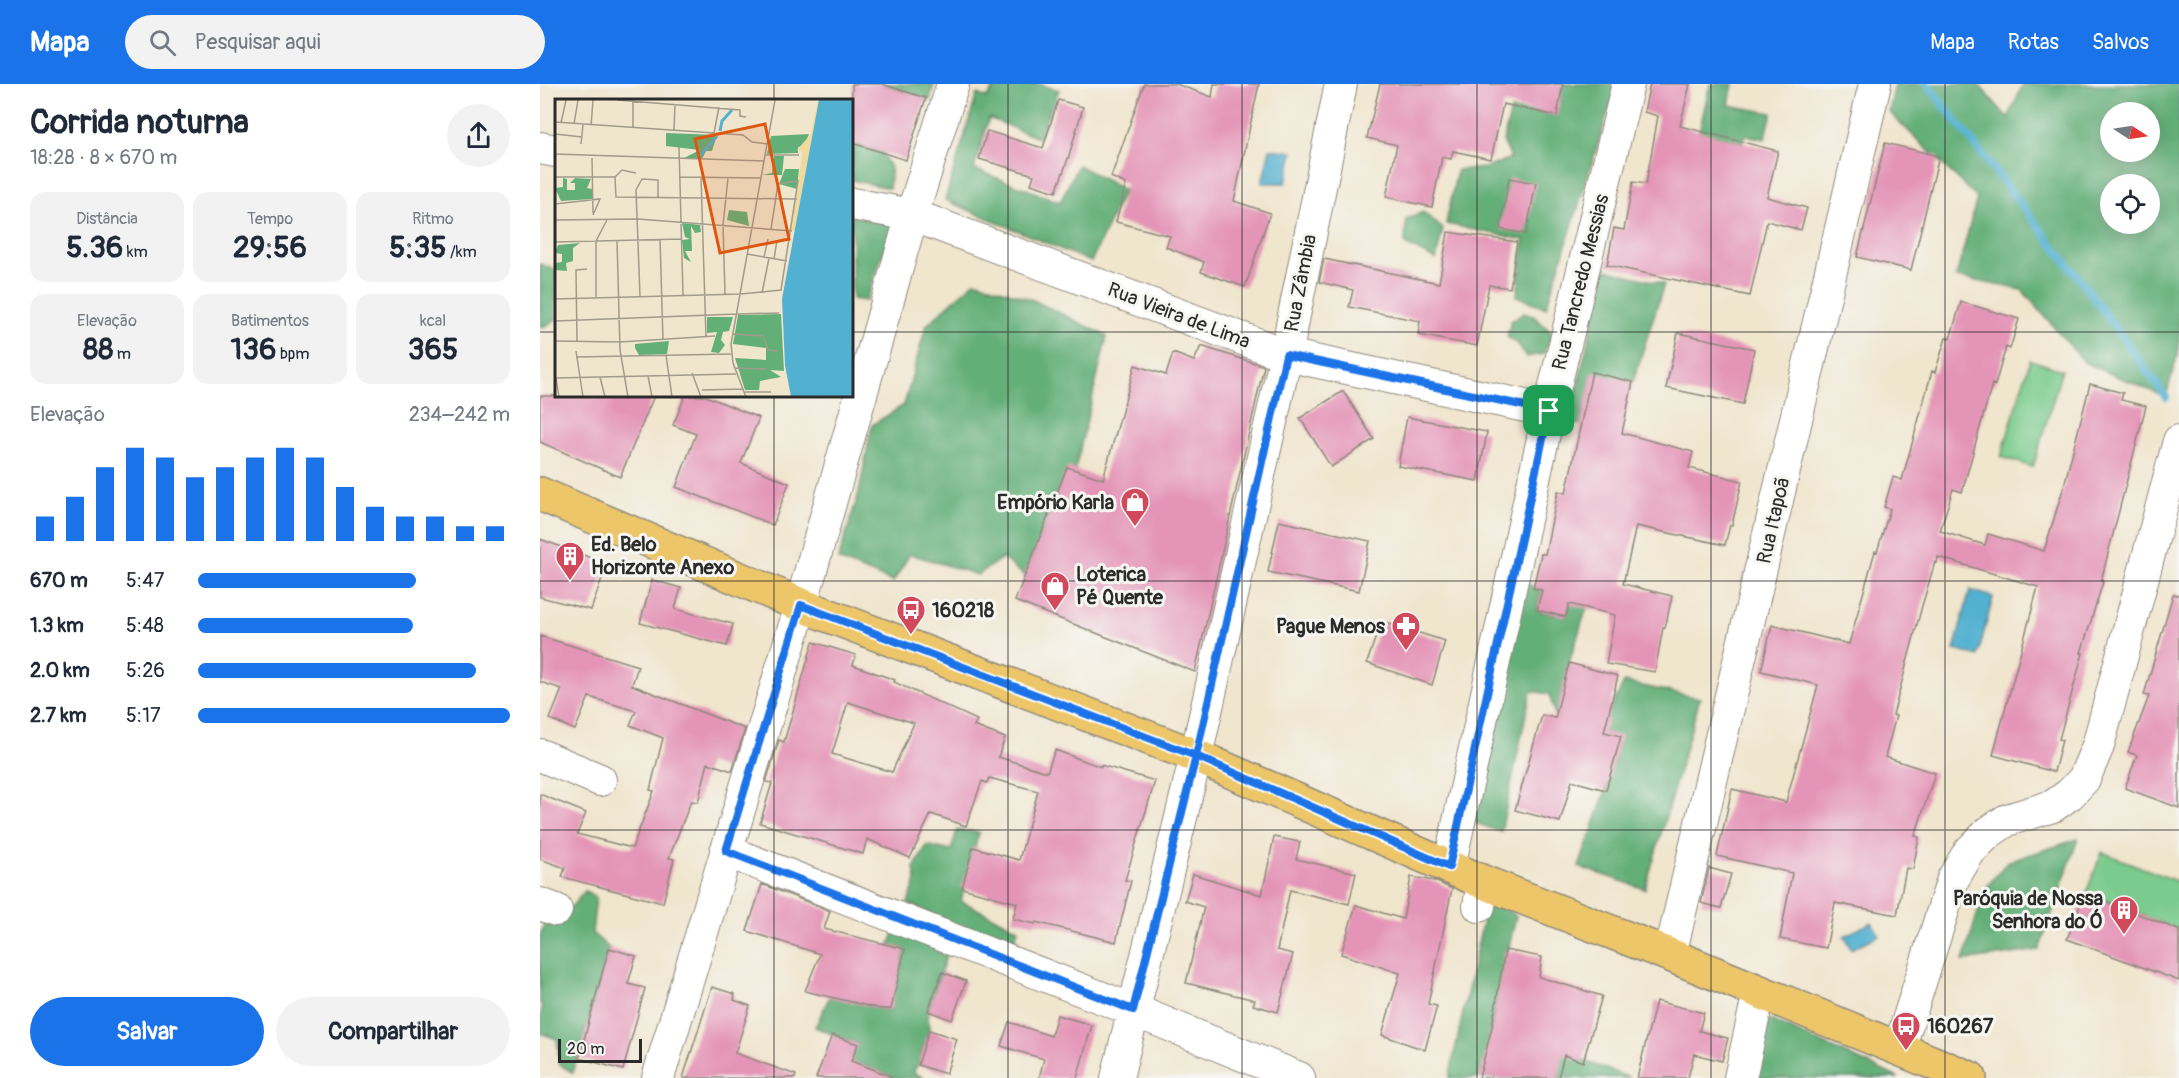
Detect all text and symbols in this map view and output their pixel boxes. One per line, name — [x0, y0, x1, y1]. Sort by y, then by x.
search box — [125, 15, 545, 69]
text: Mapa — [30, 25, 89, 60]
icon: search — [146, 26, 179, 59]
text: Pesquisar aqui — [194, 28, 321, 56]
text: Mapa — [1930, 29, 1975, 56]
text: Rotas — [2008, 29, 2059, 56]
text: Salvos — [2092, 29, 2149, 56]
inset map — [555, 99, 854, 398]
text: Corrida noturna — [30, 102, 249, 143]
north arrow — [2100, 102, 2160, 162]
map controls — [2100, 102, 2160, 234]
button: share — [447, 104, 510, 167]
text: 18:28 · 8 × 670 m — [30, 145, 177, 170]
button: locate — [2100, 174, 2160, 234]
street label: Rua Tancredo Messias — [1547, 192, 1614, 373]
text: Distância — [76, 209, 138, 229]
text: Tempo — [247, 209, 293, 229]
text: Ritmo — [412, 209, 454, 229]
text: 5.36 — [66, 229, 123, 266]
text: 29:56 — [233, 229, 307, 266]
text: 5:35 — [389, 229, 447, 266]
street label: Rua Zâmbia — [1279, 232, 1322, 334]
text: km — [123, 242, 148, 262]
text: /km — [447, 242, 477, 262]
street label: Rua Vieira de Lima — [1104, 277, 1254, 354]
text: Elevação — [77, 311, 137, 331]
text: Batimentos — [231, 311, 309, 331]
text: kcal — [420, 311, 446, 331]
text: 88 — [83, 331, 113, 368]
text: 136 — [230, 331, 276, 368]
text: 365 — [408, 331, 458, 368]
text: m — [113, 344, 131, 364]
text: bpm — [276, 344, 310, 364]
pin — [1523, 385, 1574, 436]
icon: arrive — [1532, 394, 1565, 427]
text: Elevação — [30, 402, 105, 427]
text: 234–242 m — [409, 402, 510, 427]
street label: Rua Itapoã — [1751, 474, 1796, 566]
shop icon: Empório Karla — [1119, 486, 1151, 528]
place label: Empório Karla — [997, 490, 1114, 515]
place label: Ed. Belo Horizonte Anexo — [591, 532, 735, 580]
building icon: Ed. Belo Horizonte Anexo — [554, 540, 586, 582]
place label: Loterica Pé Quente — [1076, 562, 1164, 610]
text: 670 m — [30, 568, 88, 593]
text: 5:47 — [126, 568, 164, 593]
shop icon: Loterica Pé Quente — [1039, 570, 1071, 612]
bus stop icon: 160218 — [895, 594, 927, 636]
place label: 160218 — [932, 598, 994, 623]
pharmacy icon: Pague Menos — [1390, 610, 1422, 652]
text: 1.3 km — [30, 613, 84, 638]
text: 5:48 — [126, 613, 164, 638]
place label: Pague Menos — [1276, 614, 1385, 639]
text: 2.0 km — [30, 658, 90, 683]
text: 5:26 — [126, 658, 165, 683]
text: 2.7 km — [30, 703, 87, 728]
text: 5:17 — [126, 703, 161, 728]
place label: Paróquia de Nossa Senhora do Ó — [1953, 886, 2103, 934]
building icon: Paróquia de Nossa Senhora do Ó — [2108, 894, 2140, 936]
button: Salvar — [30, 997, 264, 1066]
button: Compartilhar — [276, 997, 510, 1066]
bus stop icon: 160267 — [1890, 1010, 1922, 1052]
place label: 160267 — [1927, 1014, 1994, 1039]
scale bar — [558, 1036, 642, 1064]
text: 20 m — [567, 1039, 605, 1059]

